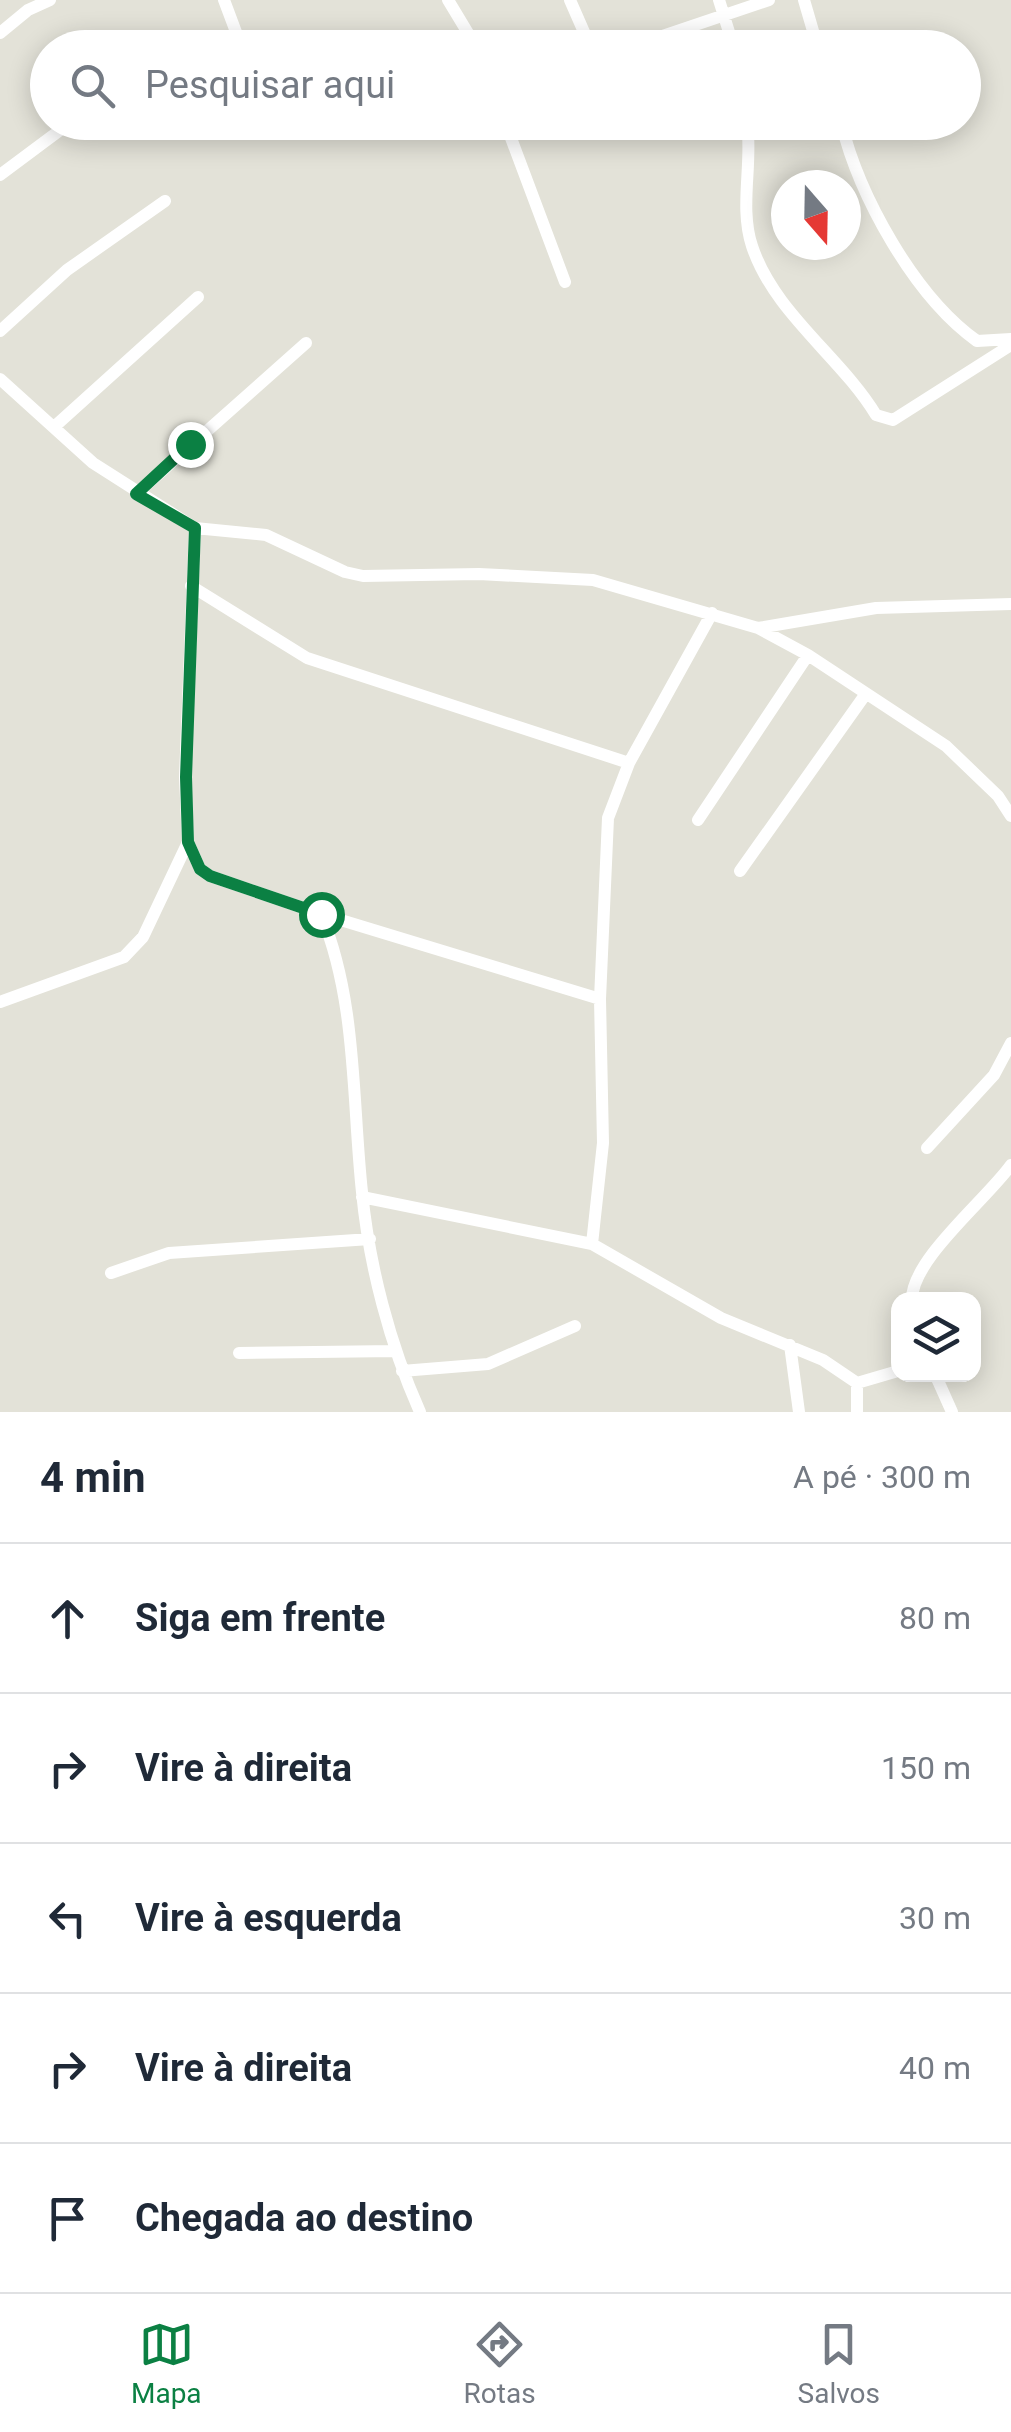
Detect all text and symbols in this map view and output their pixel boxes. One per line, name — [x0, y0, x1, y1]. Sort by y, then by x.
search box — [30, 30, 981, 140]
icon: search — [65, 58, 120, 113]
text: Pesquisar aqui — [145, 63, 395, 107]
north arrow — [771, 170, 861, 260]
route end — [168, 422, 214, 468]
route start — [299, 892, 345, 938]
map controls — [891, 1292, 981, 1382]
button: layers — [891, 1292, 981, 1382]
text: 4 min — [40, 1453, 146, 1502]
text: A pé · 300 m — [793, 1458, 971, 1496]
icon: ahead — [40, 1591, 95, 1646]
text: Siga em frente — [135, 1596, 385, 1640]
text: 80 m — [899, 1599, 971, 1637]
icon: right — [40, 1741, 95, 1796]
text: Vire à direita — [135, 1746, 352, 1790]
text: 150 m — [881, 1749, 971, 1787]
icon: left — [40, 1891, 95, 1946]
text: Vire à esquerda — [135, 1896, 402, 1940]
text: 30 m — [899, 1899, 971, 1937]
icon: right — [40, 2041, 95, 2096]
text: Vire à direita — [135, 2046, 352, 2090]
text: 40 m — [899, 2049, 971, 2087]
icon: arrive — [40, 2191, 95, 2246]
text: Chegada ao destino — [135, 2196, 473, 2240]
tab: Mapa — [131, 2317, 202, 2410]
tab: Rotas — [464, 2317, 536, 2410]
tab: Salvos — [798, 2317, 880, 2410]

